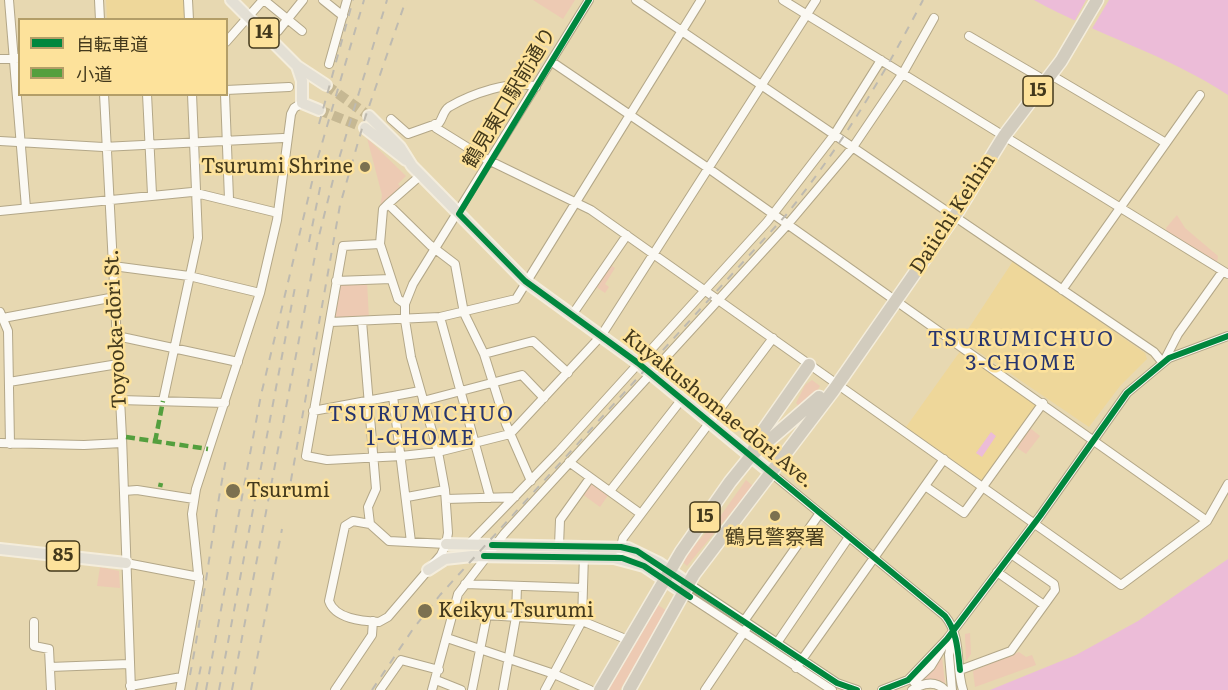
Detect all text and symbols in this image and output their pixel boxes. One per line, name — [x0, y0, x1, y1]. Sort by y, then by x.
legend — [18, 18, 228, 96]
road number: 14 — [249, 18, 279, 48]
street label: 鶴見東口駅前通り — [459, 23, 561, 173]
text: 自転車道 — [76, 30, 148, 57]
text: 小道 — [76, 60, 112, 87]
road number: 15 — [1023, 76, 1053, 106]
street label: Daiichi Keihin — [905, 150, 1001, 278]
place label: Tsurumi Shrine — [201, 155, 353, 179]
marker: Tsurumi Shrine — [358, 160, 372, 174]
street label: Toyooka-dōri St. — [100, 249, 132, 409]
street label: Kuyakushomae-dōri Ave. — [618, 325, 818, 493]
district label: TSURUMICHUO 3-CHOME — [928, 327, 1114, 377]
district label: TSURUMICHUO 1-CHOME — [328, 402, 514, 452]
place label: Tsurumi — [246, 479, 330, 503]
marker: Tsurumi — [224, 482, 242, 500]
road number: 15 — [690, 502, 720, 532]
marker: 鶴見警察署 — [768, 509, 782, 523]
place label: 鶴見警察署 — [725, 526, 825, 550]
road number: 85 — [46, 541, 80, 571]
place label: Keikyu Tsurumi — [438, 599, 594, 623]
marker: Keikyu Tsurumi — [416, 602, 434, 620]

